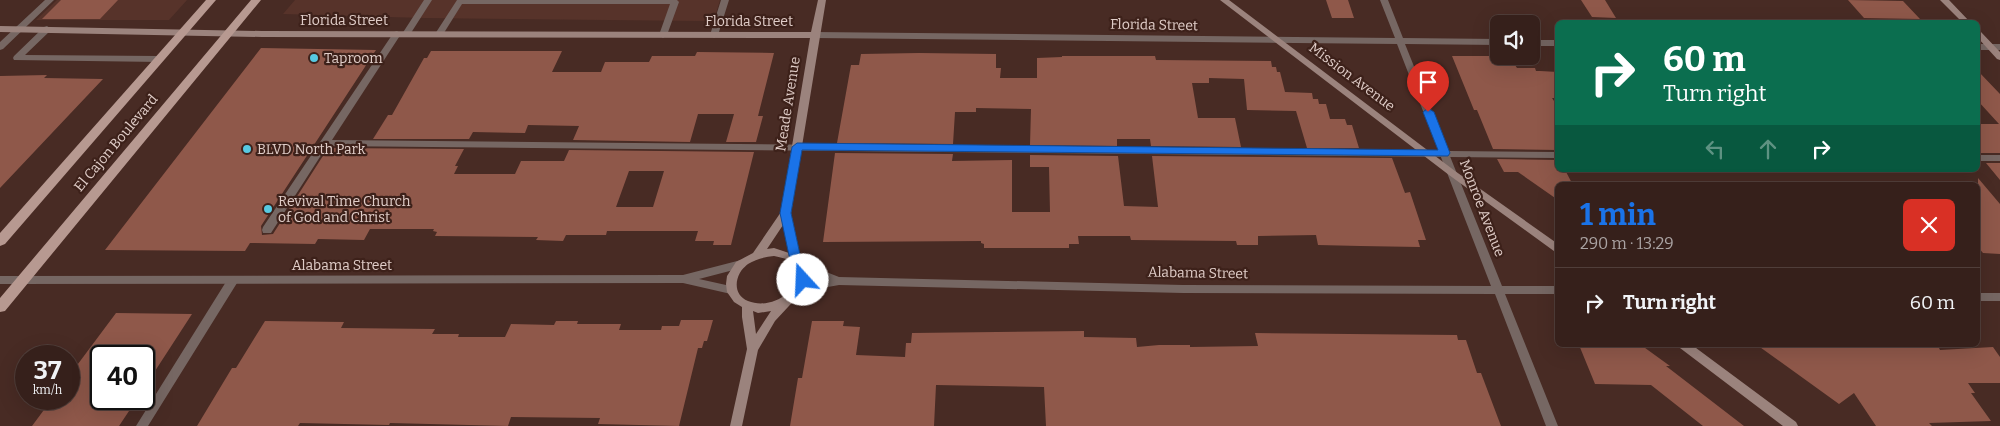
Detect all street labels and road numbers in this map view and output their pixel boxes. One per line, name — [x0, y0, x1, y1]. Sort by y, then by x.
street label: Florida Street — [300, 12, 388, 29]
street label: Florida Street — [705, 13, 793, 30]
street label: Florida Street — [1110, 16, 1198, 34]
street label: Mission Avenue — [1306, 39, 1398, 115]
street label: Meade Avenue — [772, 55, 804, 153]
street label: El Cajon Boulevard — [70, 91, 162, 195]
street label: Monroe Avenue — [1456, 157, 1508, 259]
street label: Alabama Street — [292, 257, 392, 274]
street label: Alabama Street — [1148, 264, 1248, 282]

